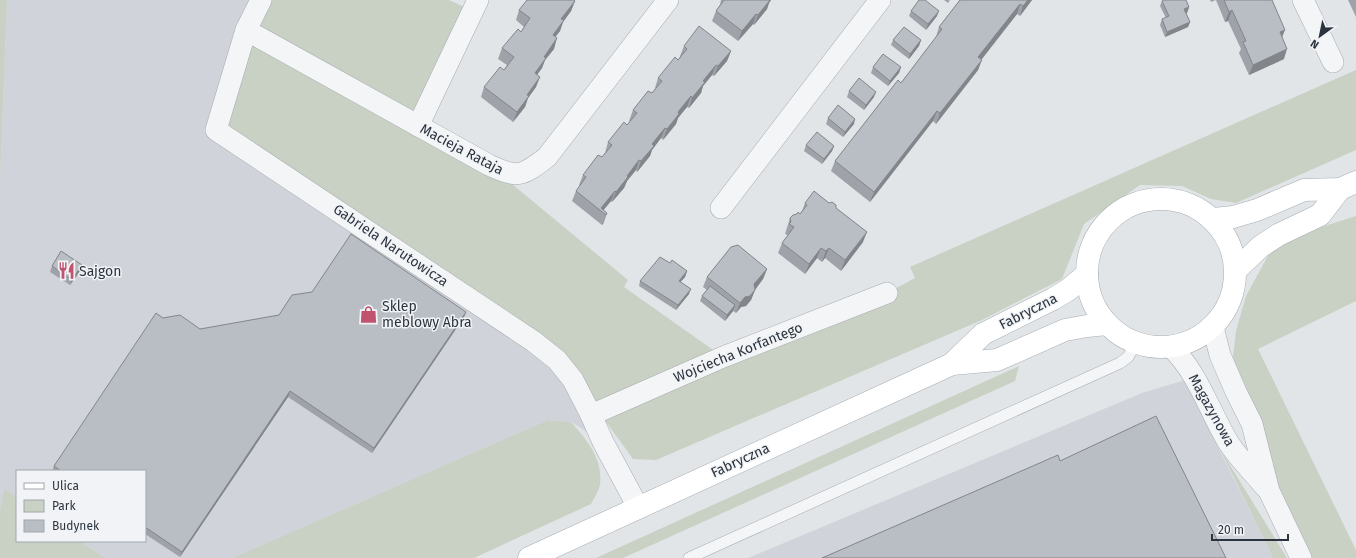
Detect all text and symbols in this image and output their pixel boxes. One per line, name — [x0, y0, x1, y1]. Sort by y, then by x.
north arrow — [1300, 16, 1340, 56]
text: N — [1308, 37, 1321, 51]
street label: Macieja Rataja — [417, 120, 506, 179]
street label: Gabriela Narutowicza — [330, 201, 451, 290]
restaurant icon: Sajgon — [56, 261, 76, 281]
place label: Sajgon — [79, 263, 121, 280]
street label: Fabryczna — [996, 290, 1060, 333]
place label: Sklep meblowy Abra — [382, 298, 472, 331]
shop icon: Sklep meblowy Abra — [359, 304, 379, 324]
street label: Wojciecha Korfantego — [671, 319, 805, 386]
street label: Magazynowa — [1185, 371, 1238, 449]
street label: Fabryczna — [708, 439, 772, 481]
legend — [16, 470, 146, 542]
text: Ulica — [52, 479, 79, 493]
text: Park — [52, 499, 76, 513]
scale bar — [1212, 516, 1288, 542]
text: Budynek — [52, 519, 100, 533]
text: 20 m — [1218, 523, 1244, 537]

